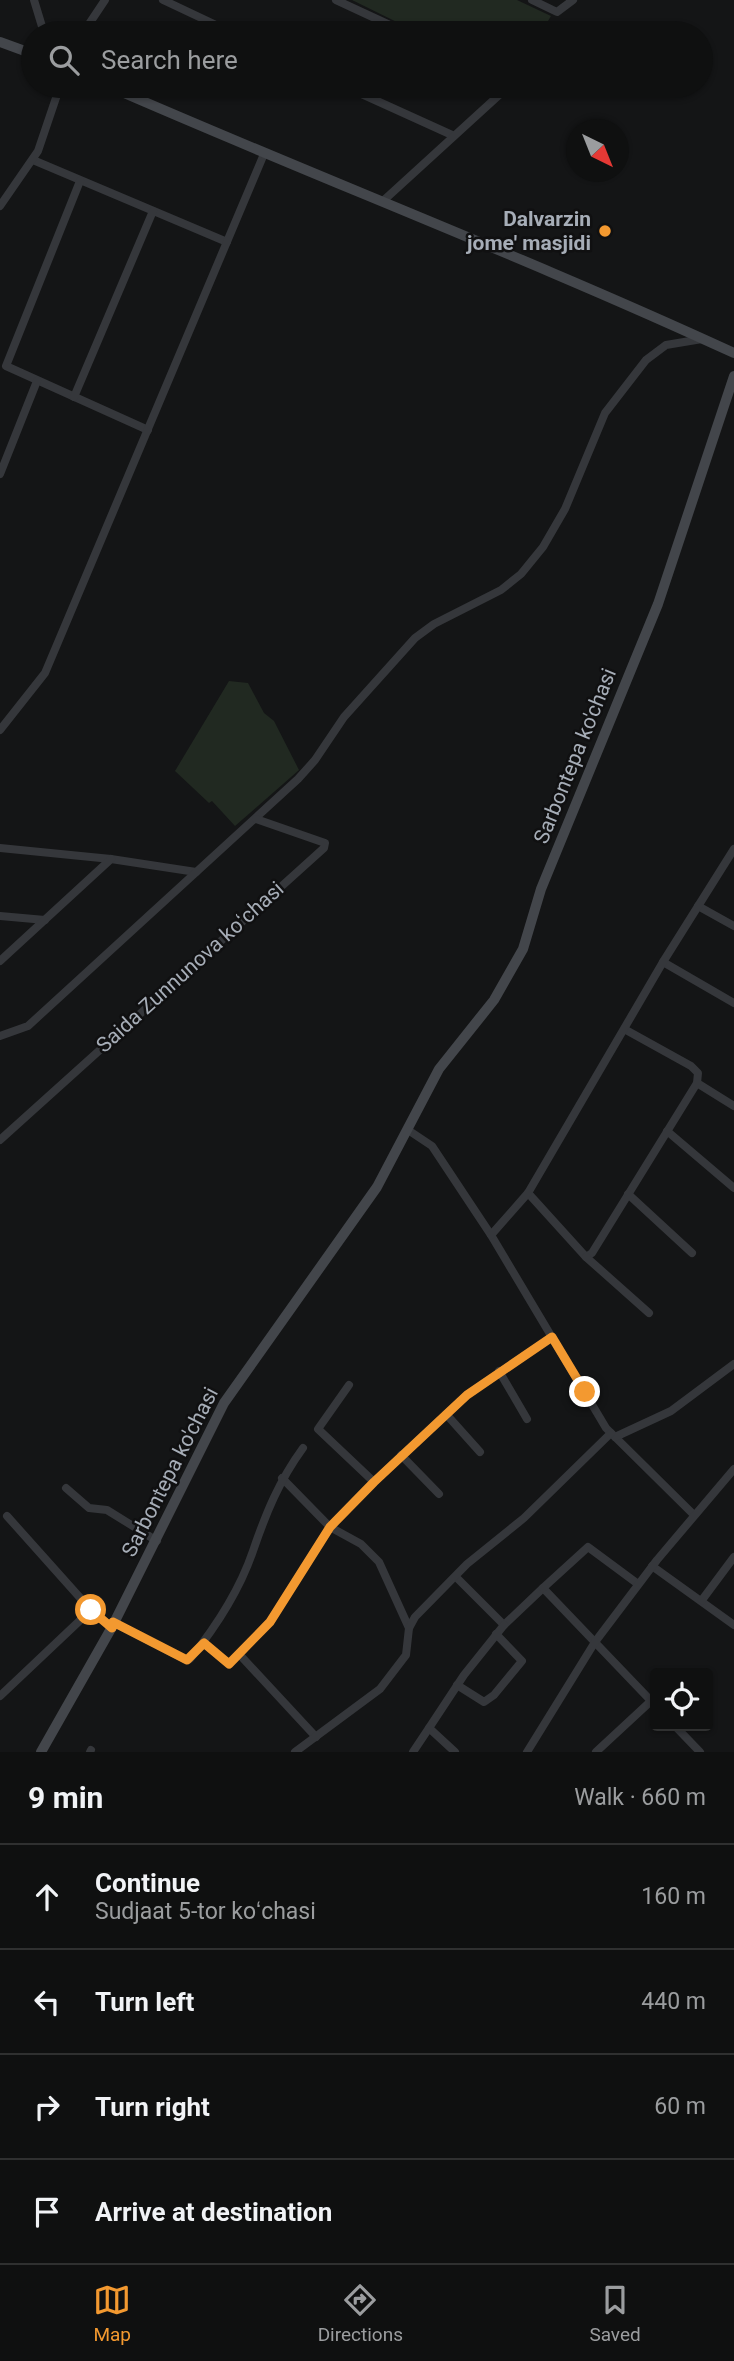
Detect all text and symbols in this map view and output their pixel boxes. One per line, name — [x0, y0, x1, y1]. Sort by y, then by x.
search box — [21, 21, 713, 98]
icon: search — [45, 41, 83, 79]
text: Search here — [101, 45, 238, 75]
north arrow — [566, 119, 629, 182]
place label: Dalvarzin jome' masjidi — [465, 207, 591, 255]
marker: Dalvarzin jome' masjidi — [597, 223, 613, 239]
street label: Sarbontepa ko'chasi — [529, 665, 621, 847]
street label: Saida Zunnunova koʻchasi — [91, 877, 289, 1057]
route end — [569, 1376, 600, 1407]
street label: Sarbontepa ko'chasi — [117, 1383, 223, 1561]
route start — [75, 1594, 106, 1625]
map controls — [650, 1668, 713, 1731]
button: locate — [650, 1668, 713, 1731]
text: 9 min — [28, 1780, 103, 1815]
text: Walk · 660 m — [574, 1784, 706, 1811]
text: Continue — [95, 1868, 200, 1898]
icon: ahead — [28, 1878, 66, 1916]
text: 160 m — [641, 1883, 706, 1910]
text: Sudjaat 5-tor koʻchasi — [95, 1898, 316, 1925]
icon: left — [28, 1983, 66, 2021]
text: Turn left — [95, 1987, 194, 2017]
text: 440 m — [641, 1988, 706, 2015]
icon: right — [28, 2088, 66, 2126]
text: Turn right — [95, 2092, 210, 2122]
text: 60 m — [654, 2093, 706, 2120]
icon: arrive — [28, 2193, 66, 2231]
text: Arrive at destination — [95, 2197, 332, 2227]
tab: Map — [93, 2281, 131, 2346]
tab: Directions — [318, 2281, 403, 2346]
tab: Saved — [589, 2281, 641, 2346]

